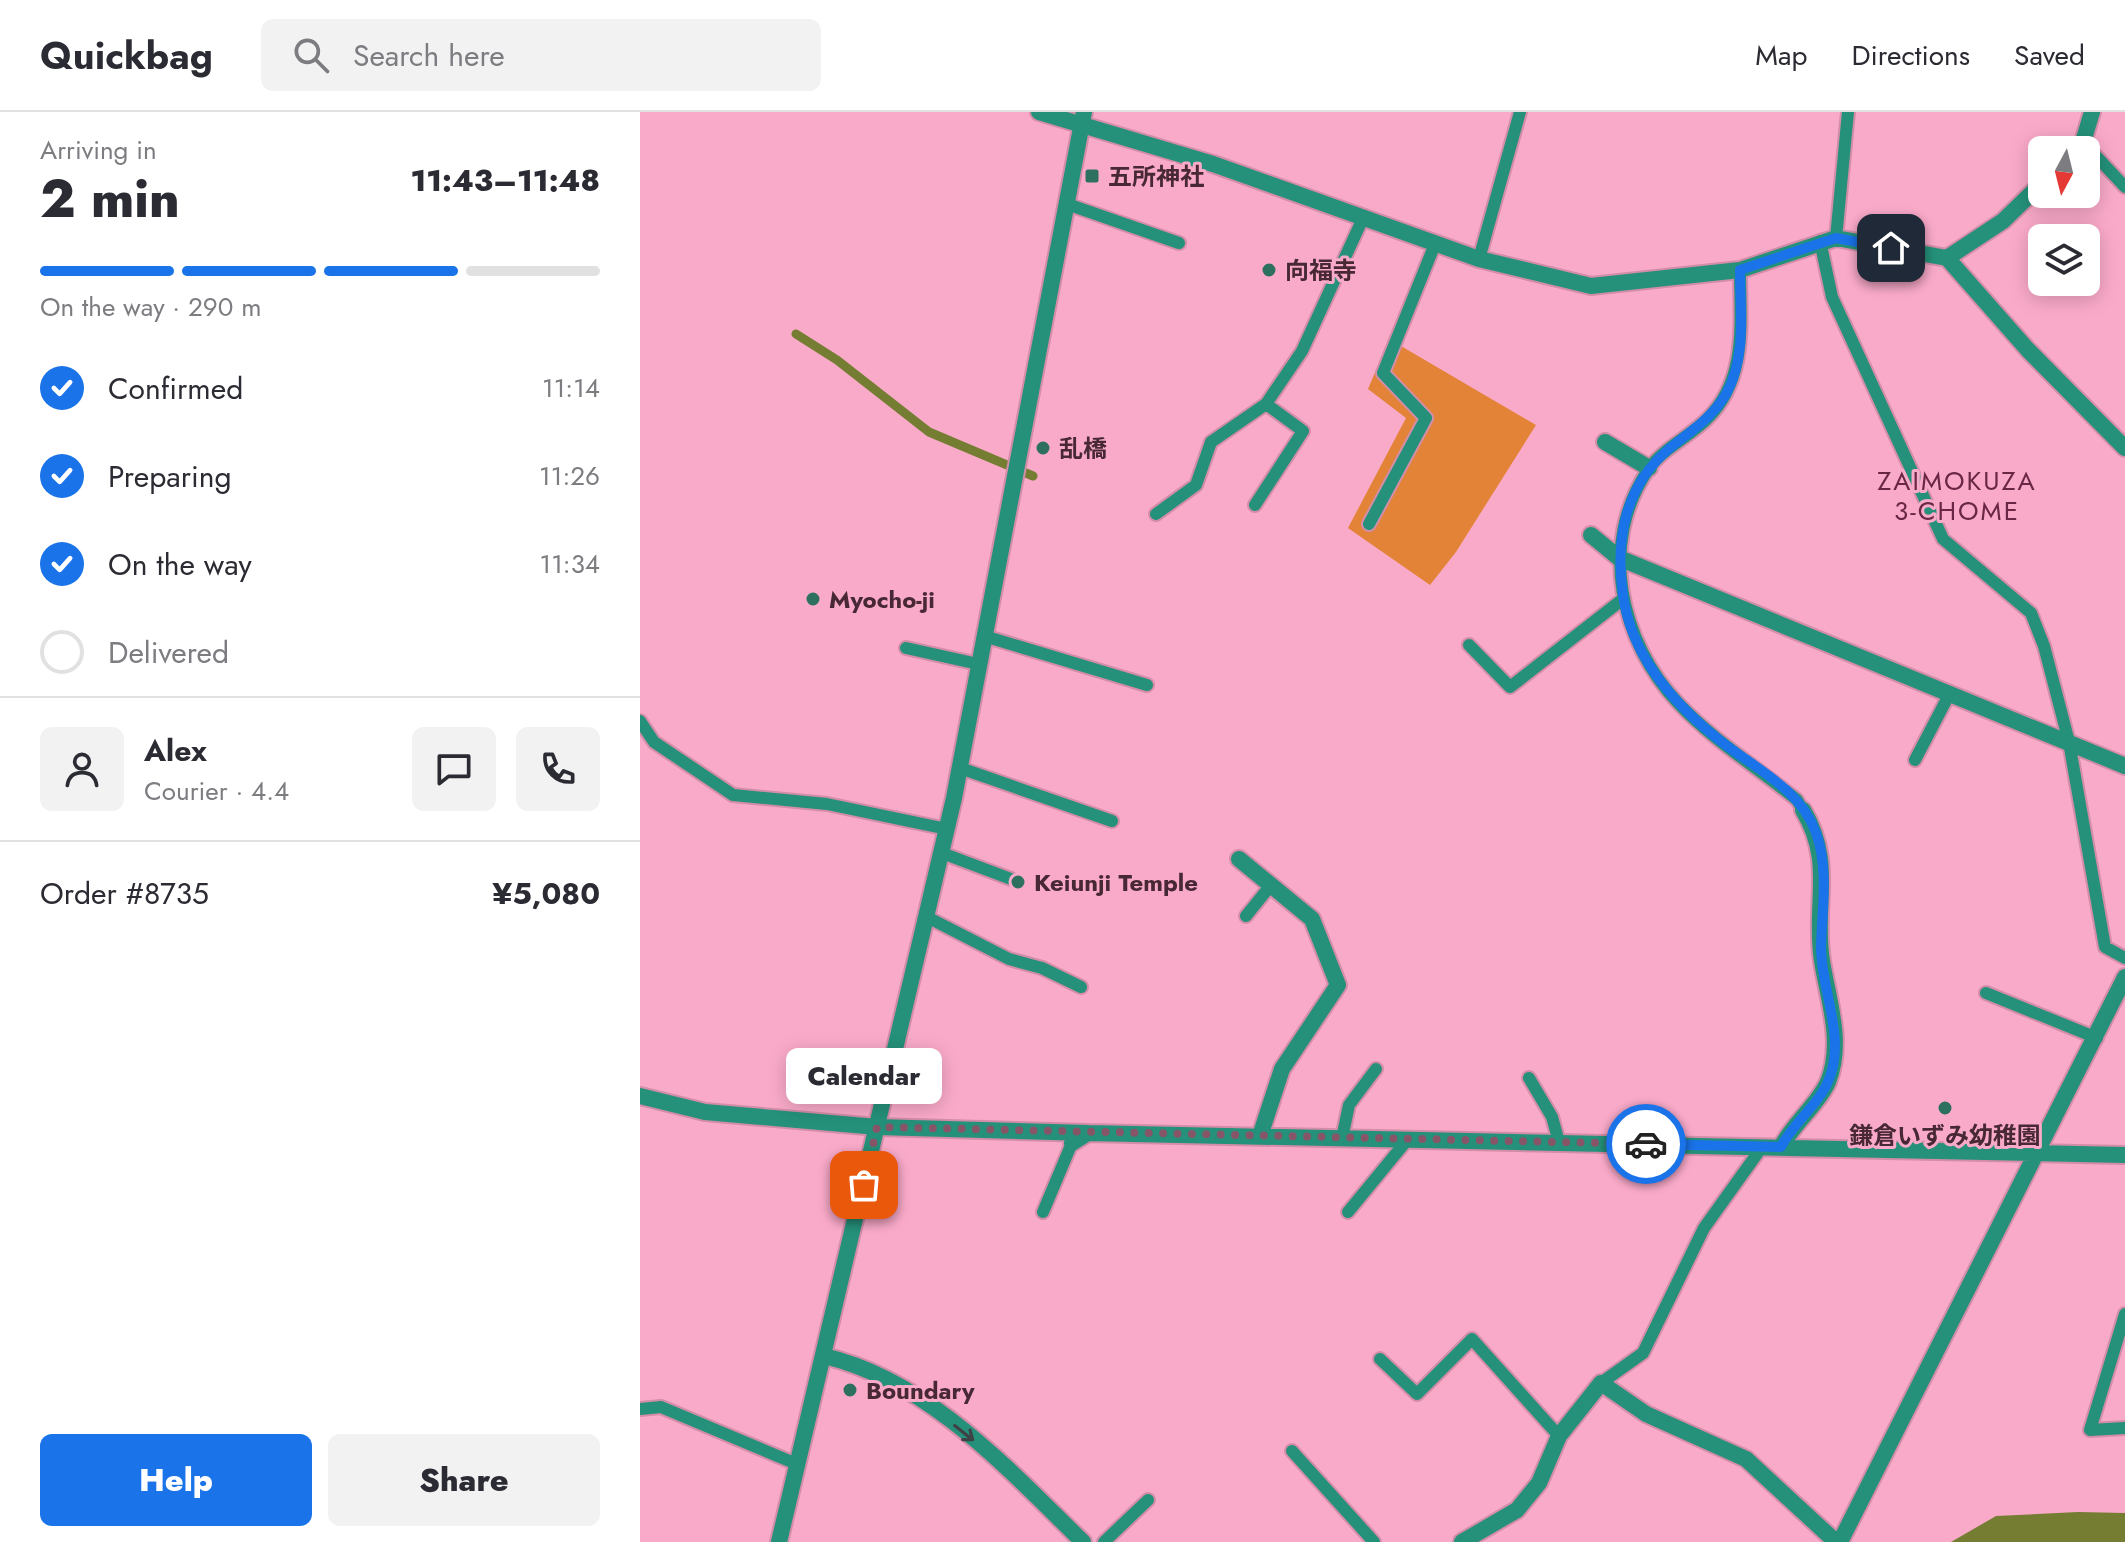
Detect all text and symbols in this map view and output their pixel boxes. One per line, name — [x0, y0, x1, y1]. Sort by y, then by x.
search box — [261, 19, 821, 91]
text: Quickbag — [40, 28, 213, 83]
icon: search — [289, 33, 333, 77]
text: Search here — [353, 34, 505, 77]
text: Map — [1755, 35, 1807, 76]
text: Directions — [1851, 35, 1970, 76]
text: Saved — [2014, 35, 2085, 76]
text: Arriving in — [40, 131, 157, 169]
north arrow — [2028, 136, 2100, 208]
map controls — [2028, 136, 2100, 296]
text: 11:43–11:48 — [410, 159, 600, 202]
place label: 五所神社 — [1108, 159, 1204, 194]
text: 2 min — [40, 161, 180, 237]
marker: 五所神社 — [1083, 167, 1101, 185]
pin — [1857, 214, 1925, 282]
button: layers — [2028, 224, 2100, 296]
icon: home — [1869, 226, 1913, 270]
place label: 向福寺 — [1285, 253, 1357, 288]
marker: 向福寺 — [1260, 261, 1278, 279]
text: On the way · 290 m — [40, 288, 261, 326]
icon: check — [40, 366, 84, 410]
text: Confirmed — [108, 367, 243, 410]
text: 11:14 — [542, 369, 600, 407]
place label: 乱橋 — [1059, 431, 1107, 466]
marker: 乱橋 — [1034, 439, 1052, 457]
icon: check — [40, 454, 84, 498]
text: Preparing — [108, 455, 232, 498]
text: 11:26 — [539, 457, 600, 495]
district label: ZAIMOKUZA 3-CHOME — [1877, 462, 2037, 530]
icon: check — [40, 542, 84, 586]
text: On the way — [108, 543, 252, 586]
text: 11:34 — [539, 545, 600, 583]
place label: Myocho-ji — [829, 582, 935, 617]
marker: Myocho-ji — [804, 590, 822, 608]
text: Delivered — [108, 631, 229, 674]
button: person — [40, 727, 124, 811]
button: chat — [412, 727, 496, 811]
button: phone — [516, 727, 600, 811]
text: Alex — [144, 729, 207, 772]
text: Courier · 4.4 — [144, 772, 289, 810]
place label: Keiunji Temple — [1034, 865, 1198, 900]
text: Order #8735 — [40, 872, 209, 915]
text: ¥5,080 — [492, 872, 600, 915]
marker: Keiunji Temple — [1009, 873, 1027, 891]
callout: Calendar — [786, 1049, 942, 1105]
text: Calendar — [808, 1057, 920, 1095]
marker: 鎌倉いずみ幼稚園 — [1936, 1099, 1954, 1117]
courier — [1606, 1104, 1686, 1184]
place label: 鎌倉いずみ幼稚園 — [1849, 1118, 2041, 1153]
icon: car — [1624, 1122, 1668, 1166]
pin — [830, 1151, 898, 1219]
icon: bag — [842, 1163, 886, 1207]
place label: Boundary — [866, 1373, 975, 1408]
marker: Boundary — [841, 1381, 859, 1399]
one-way arrow — [953, 1424, 974, 1441]
button: Help — [40, 1434, 312, 1526]
button: Share — [328, 1434, 600, 1526]

